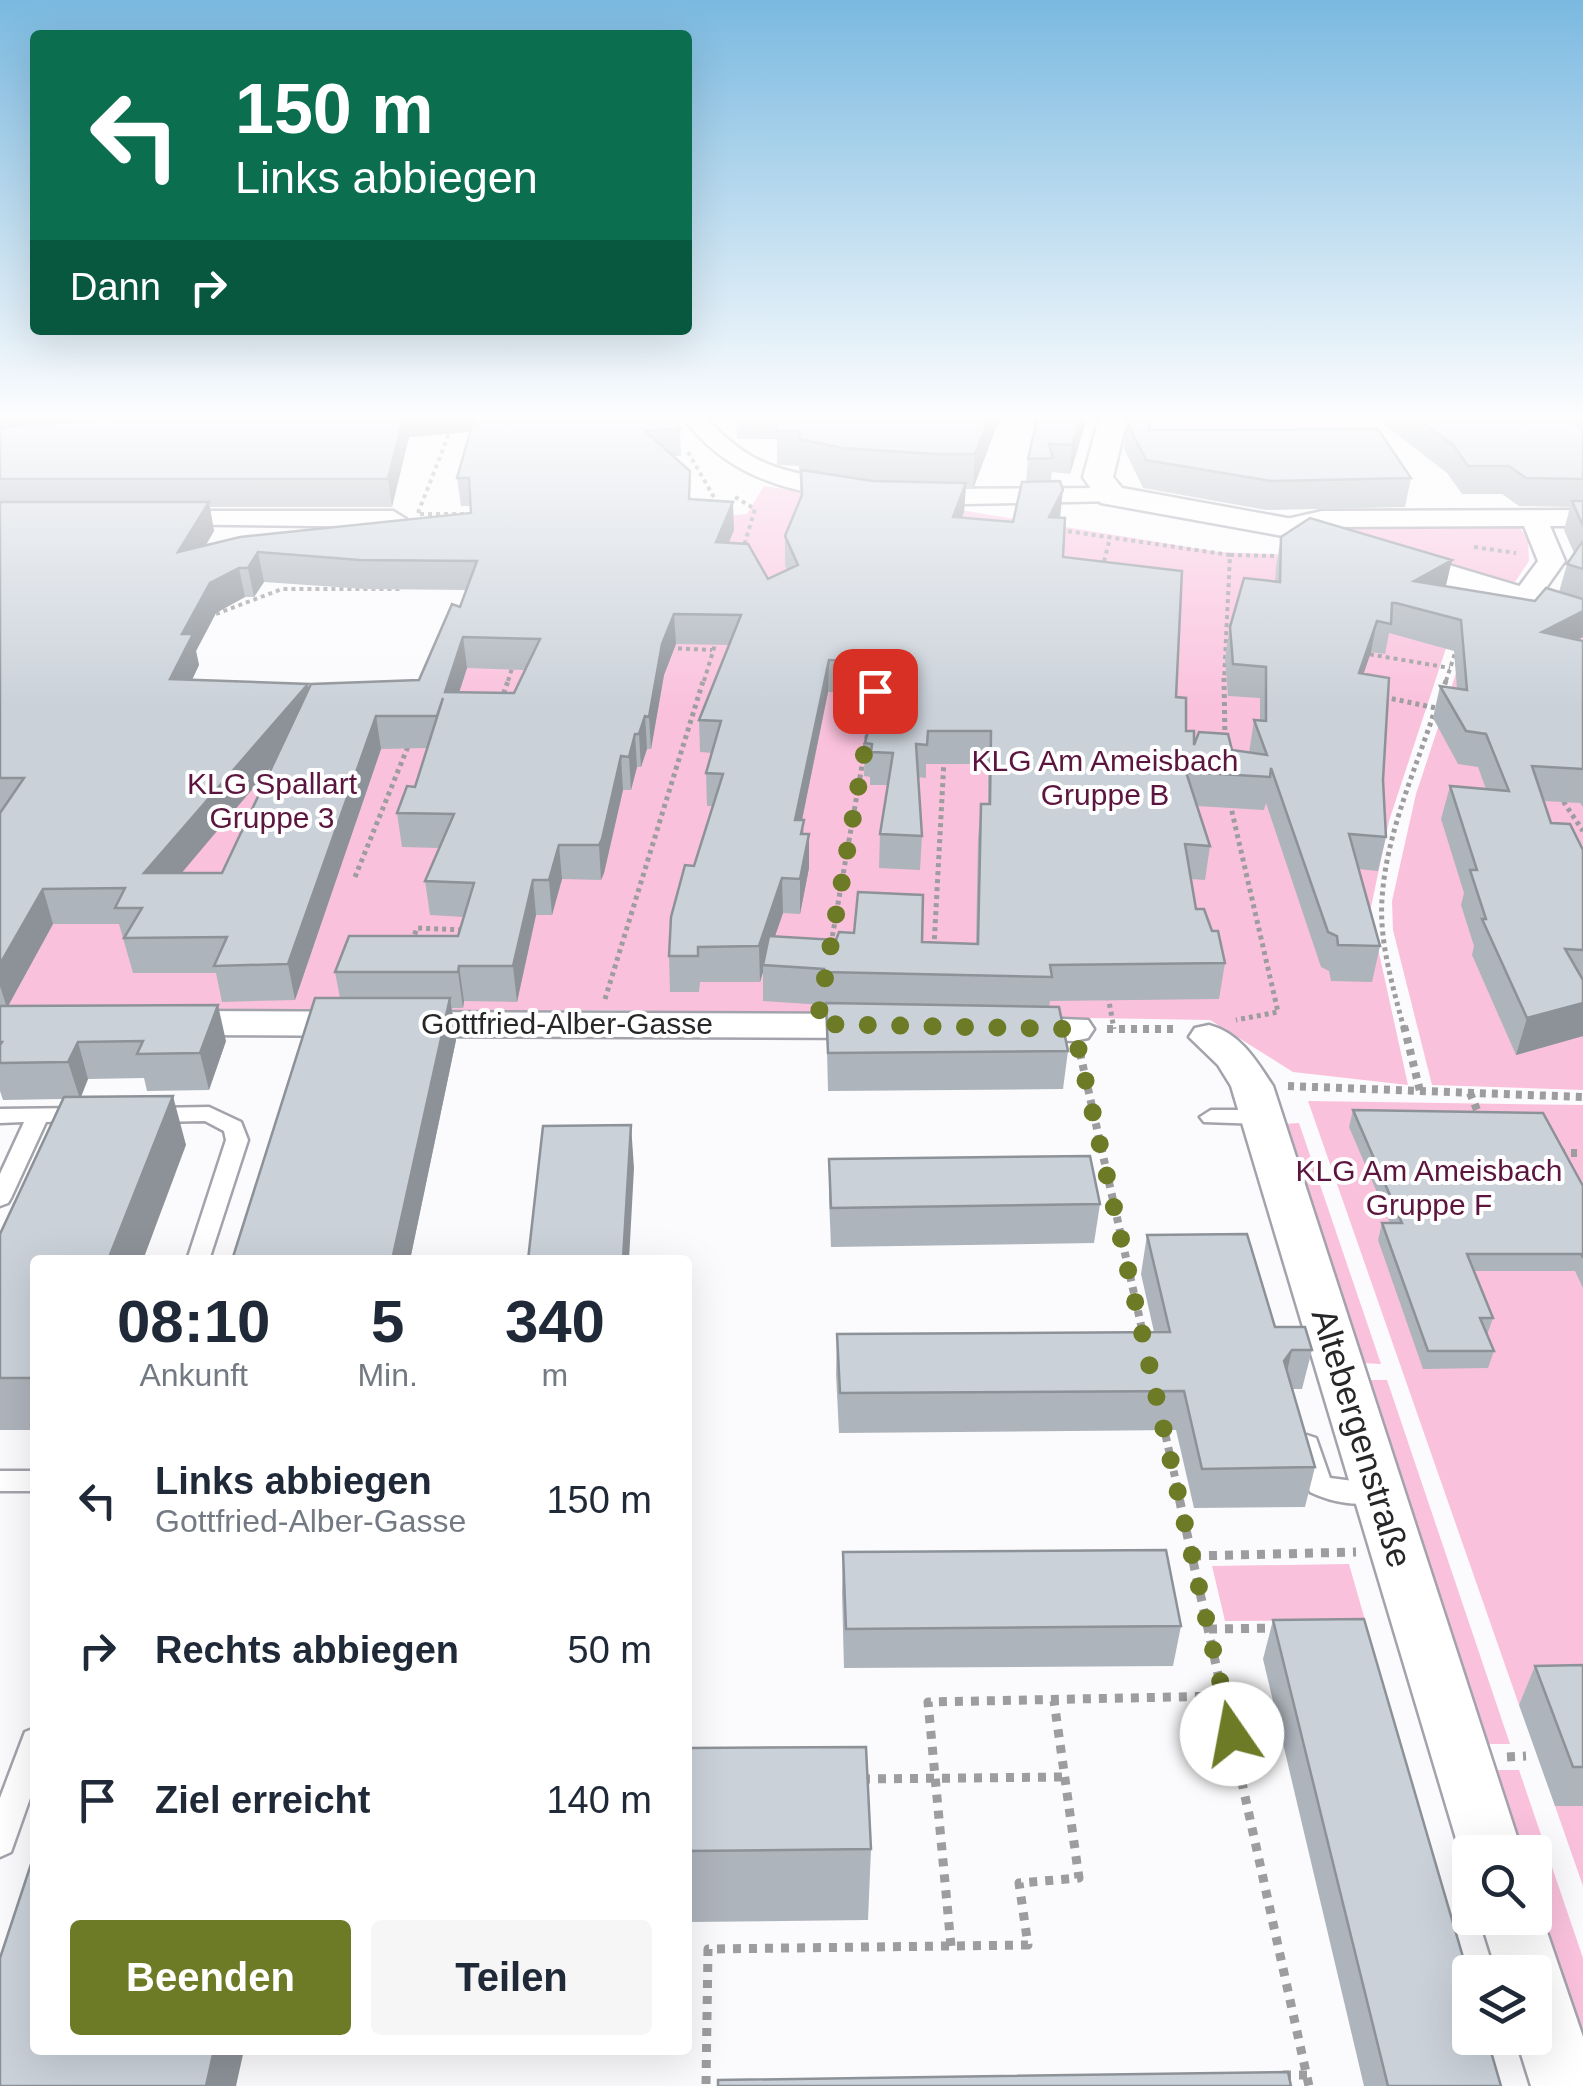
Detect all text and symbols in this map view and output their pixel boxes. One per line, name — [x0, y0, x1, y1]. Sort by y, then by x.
icon: left — [70, 70, 200, 200]
text: 150 m — [235, 70, 433, 148]
text: Links abbiegen — [235, 152, 538, 203]
icon: right — [181, 260, 236, 315]
text: Dann — [70, 266, 161, 308]
pin — [833, 649, 918, 734]
icon: arrive — [848, 664, 903, 719]
park label: KLG Am Ameisbach Gruppe B — [972, 744, 1238, 811]
park label: KLG Spallart Gruppe 3 — [187, 767, 358, 834]
street label: Gottfried-Alber-Gasse — [421, 1007, 713, 1040]
park label: KLG Am Ameisbach Gruppe F — [1296, 1154, 1562, 1221]
text: 08:10 — [117, 1288, 270, 1355]
text: 5 — [371, 1288, 404, 1355]
text: 340 — [505, 1288, 605, 1355]
street label: Altebergenstraße — [1305, 1304, 1420, 1572]
text: Ankunft — [139, 1357, 248, 1393]
text: Min. — [357, 1357, 418, 1393]
text: m — [542, 1357, 568, 1393]
text: Links abbiegen — [155, 1460, 432, 1502]
icon: left — [70, 1473, 125, 1528]
text: 150 m — [546, 1479, 652, 1521]
text: Gottfried-Alber-Gasse — [155, 1503, 466, 1539]
icon: right — [70, 1623, 125, 1678]
text: Rechts abbiegen — [155, 1629, 459, 1671]
text: 50 m — [568, 1629, 652, 1671]
position arrow — [1180, 1682, 1284, 1786]
icon: arrive — [70, 1773, 125, 1828]
text: Ziel erreicht — [155, 1779, 370, 1821]
text: 140 m — [546, 1779, 652, 1821]
map controls — [1452, 1835, 1552, 2055]
button: search — [1452, 1835, 1552, 1935]
button: Beenden — [70, 1920, 351, 2035]
button: Teilen — [371, 1920, 652, 2035]
button: layers — [1452, 1955, 1552, 2055]

